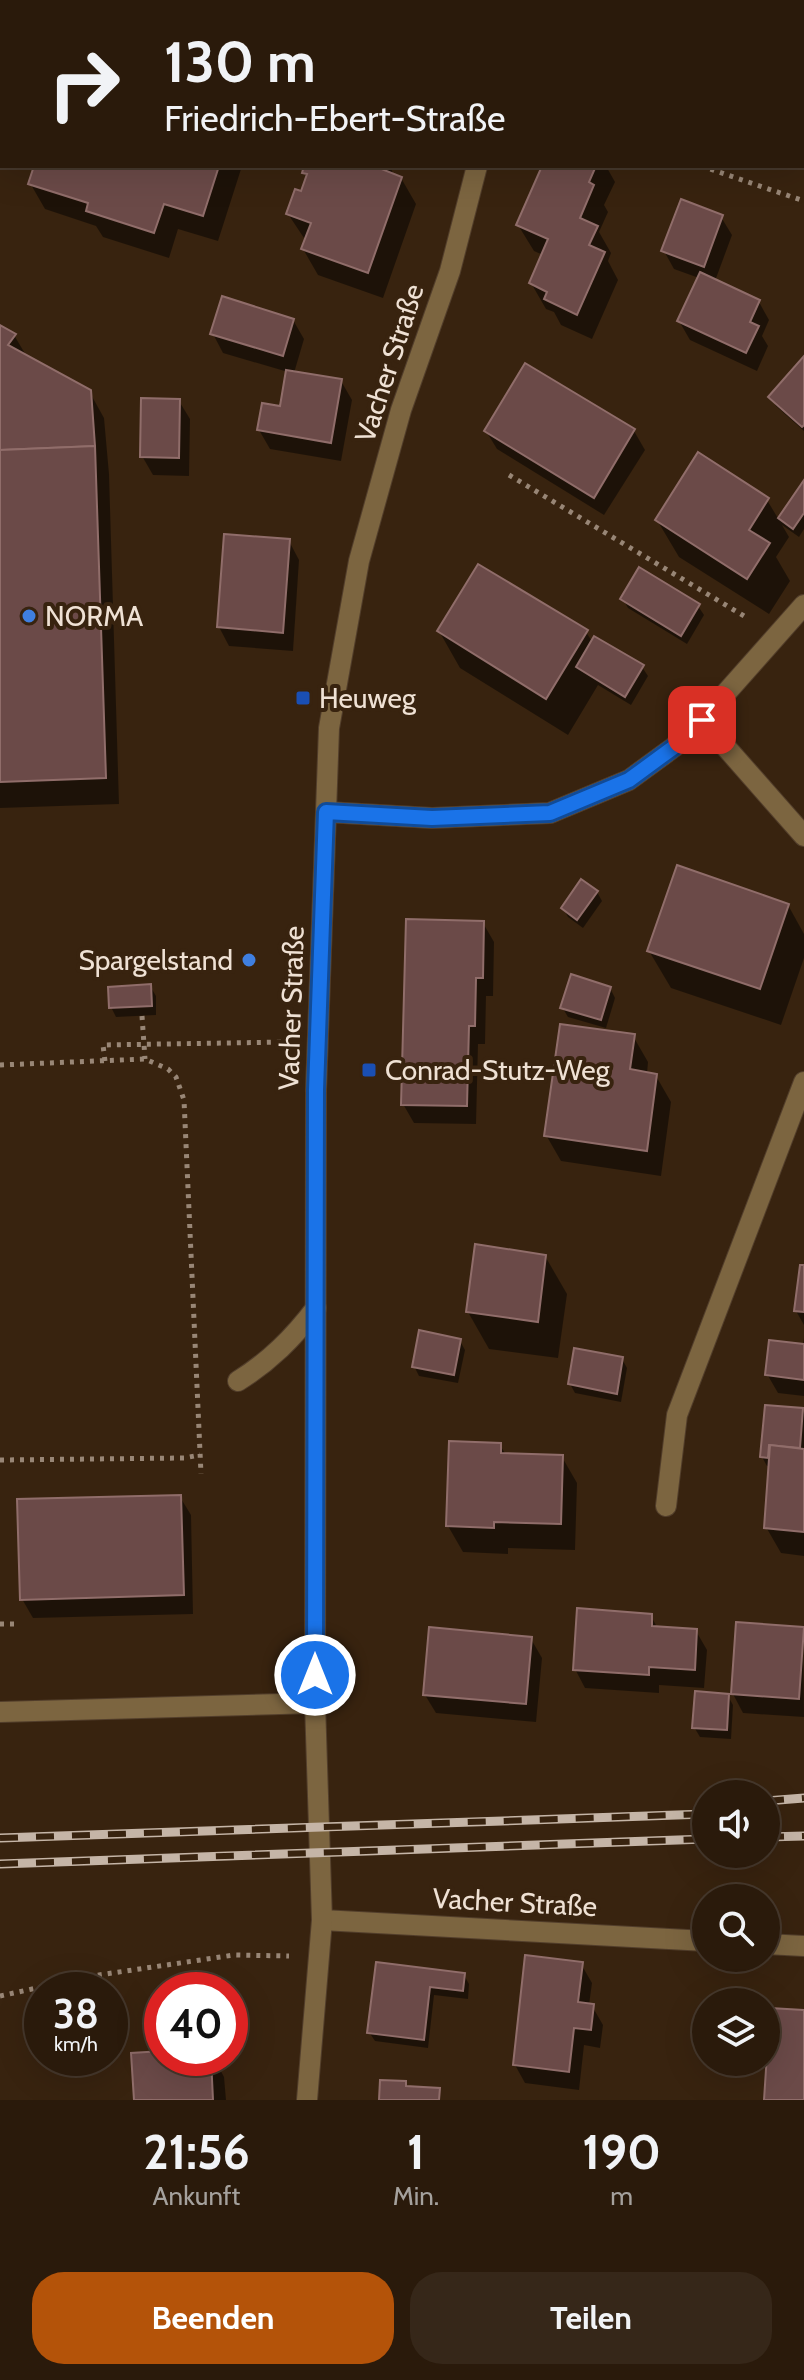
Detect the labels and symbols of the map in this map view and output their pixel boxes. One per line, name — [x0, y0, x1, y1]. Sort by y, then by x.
street label: Vacher Straße — [347, 279, 431, 447]
place label: NORMA — [45, 599, 144, 633]
marker: NORMA — [20, 607, 38, 625]
place label: Heuweg — [319, 681, 417, 715]
pin — [668, 686, 736, 754]
marker: Heuweg — [294, 689, 312, 707]
street label: Vacher Straße — [271, 925, 311, 1091]
place label: Spargelstand — [79, 943, 233, 977]
marker: Spargelstand — [240, 951, 258, 969]
place label: Conrad-Stutz-Weg — [385, 1053, 611, 1087]
marker: Conrad-Stutz-Weg — [360, 1061, 378, 1079]
position arrow — [273, 1633, 357, 1717]
street label: Vacher Straße — [432, 1881, 598, 1923]
speed limit sign: 40 — [144, 1972, 248, 2076]

